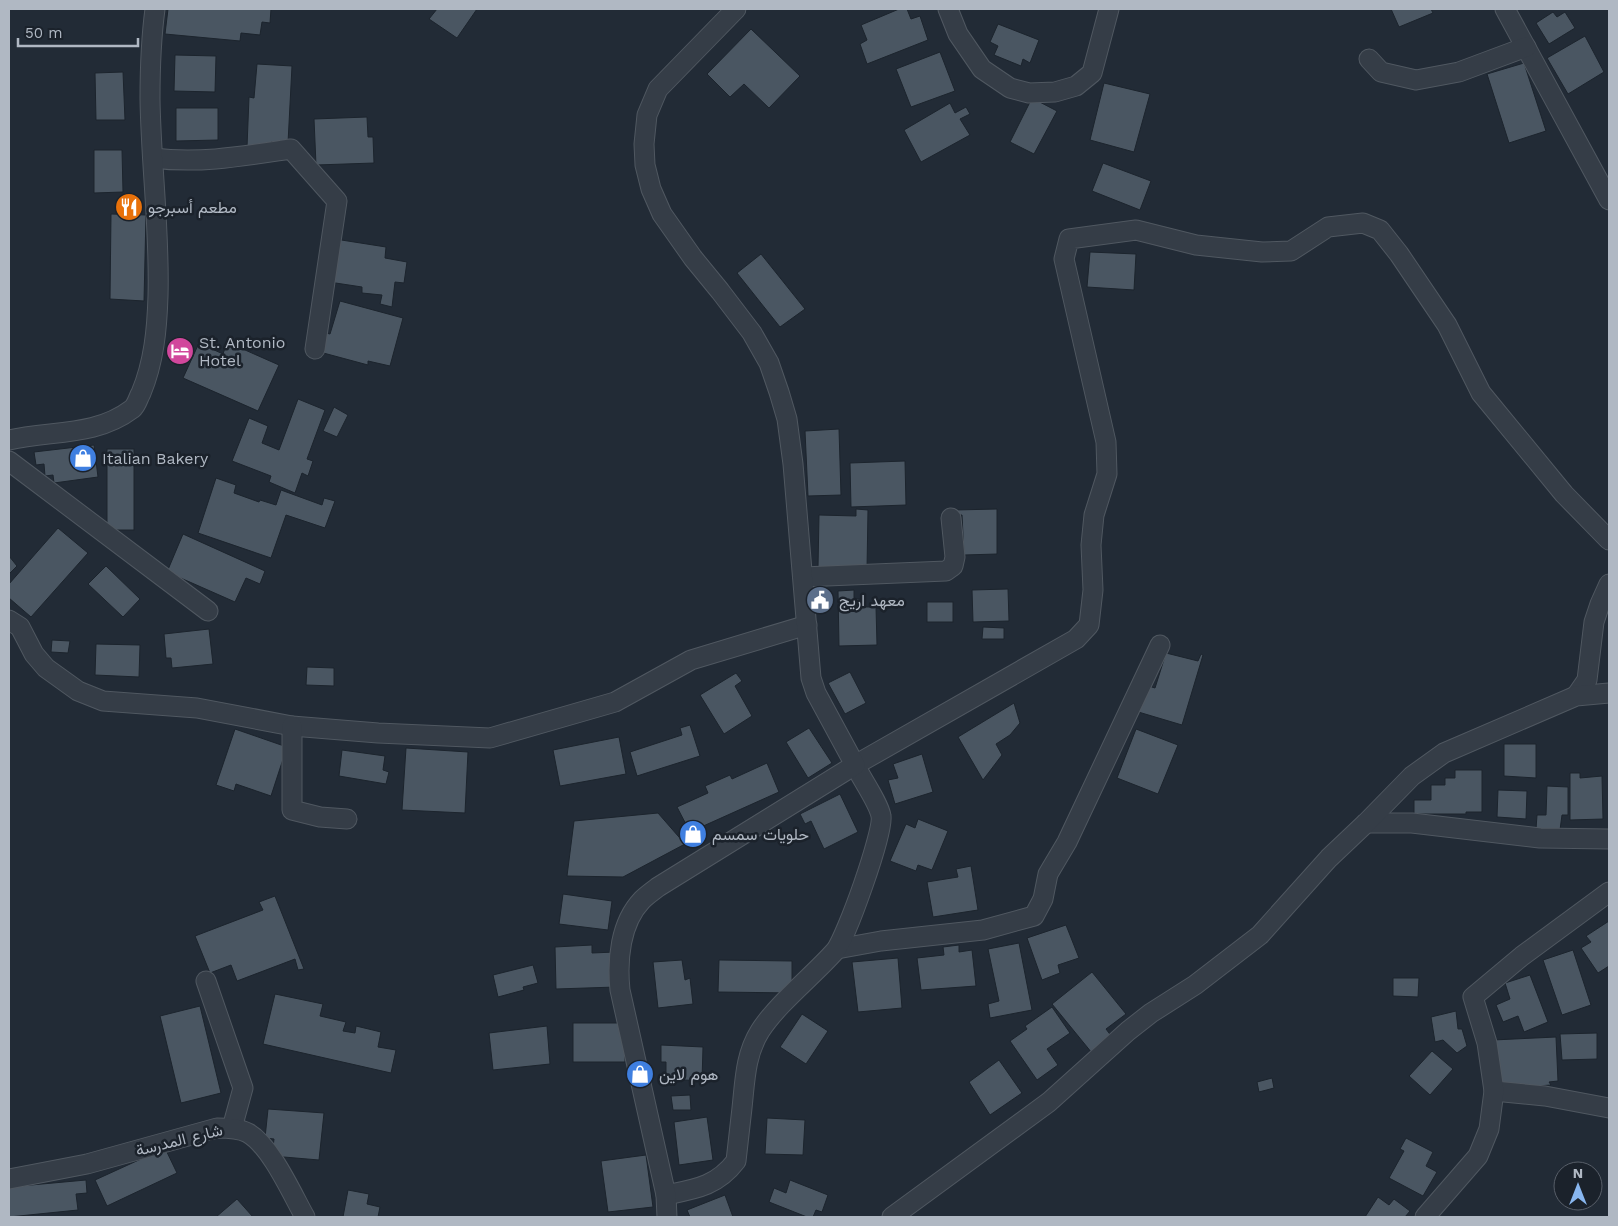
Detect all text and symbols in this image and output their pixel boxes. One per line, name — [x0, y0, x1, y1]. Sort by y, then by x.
scale bar — [18, 15, 138, 47]
text: 50 m — [25, 24, 62, 42]
restaurant icon: مطعم أسبرجو — [114, 192, 144, 222]
place label: مطعم أسبرجو — [148, 198, 237, 218]
place label: St. Antonio Hotel — [199, 333, 285, 370]
hotel icon: St. Antonio Hotel — [165, 336, 195, 366]
shop icon: Italian Bakery — [68, 443, 98, 473]
place label: Italian Bakery — [102, 449, 209, 468]
public building icon: معهد اريج — [805, 585, 835, 615]
place label: معهد اريج — [839, 591, 905, 612]
shop icon: حلويات سمسم — [678, 819, 708, 849]
place label: حلويات سمسم — [712, 825, 809, 845]
shop icon: هوم لاين — [625, 1059, 655, 1089]
place label: هوم لاين — [659, 1065, 718, 1085]
street label: شارع المدرسة — [134, 1120, 225, 1162]
north arrow — [1553, 1161, 1603, 1211]
text: N — [1573, 1165, 1583, 1181]

